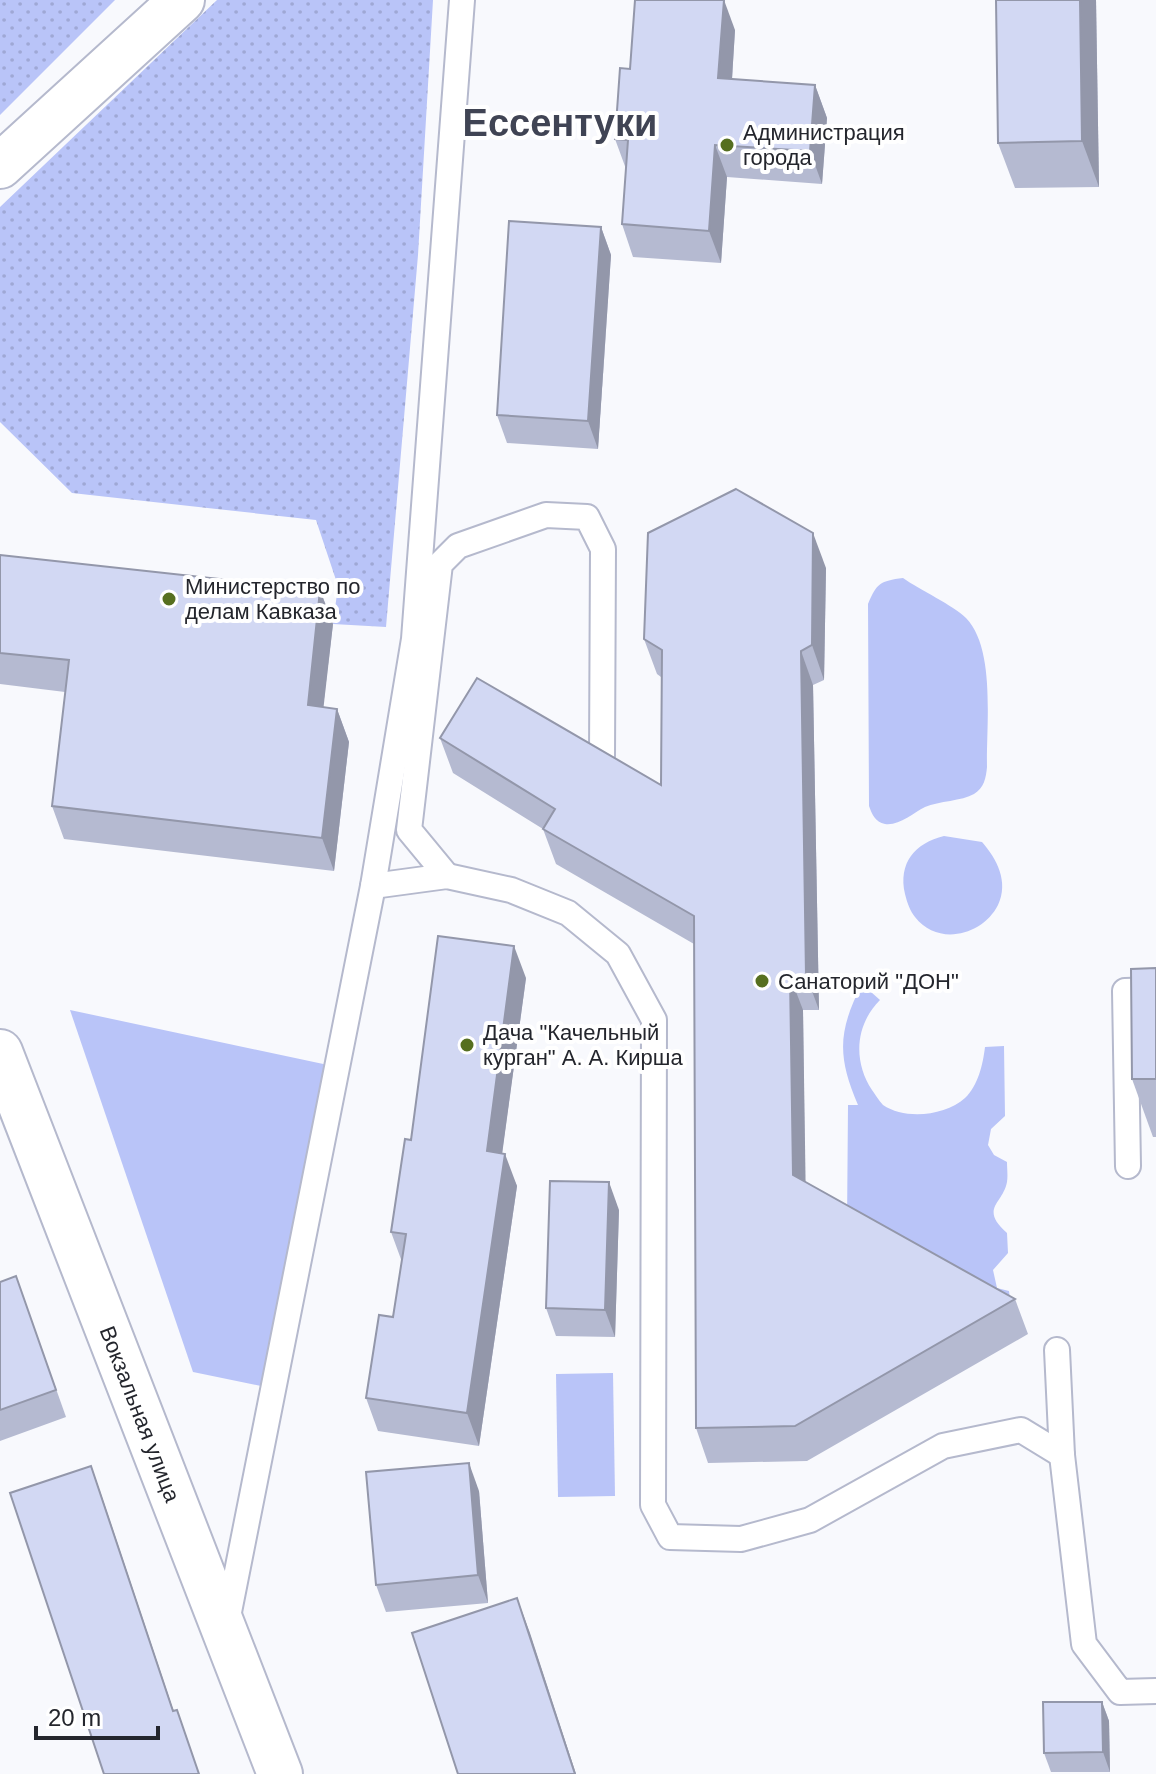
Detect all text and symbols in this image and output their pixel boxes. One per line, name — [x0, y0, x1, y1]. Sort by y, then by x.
district label: Ессентуки — [463, 102, 657, 144]
place label: Администрация города — [743, 120, 905, 170]
marker: Администрация города — [718, 136, 736, 154]
place label: Министерство по делам Кавказа — [185, 574, 360, 624]
marker: Министерство по делам Кавказа — [160, 590, 178, 608]
place label: Санаторий "ДОН" — [778, 969, 959, 994]
marker: Санаторий "ДОН" — [753, 972, 771, 990]
place label: Дача "Качельный курган" А. А. Кирша — [483, 1020, 683, 1070]
marker: Дача "Качельный курган" А. А. Кирша — [458, 1036, 476, 1054]
street label: Вокзальная улица — [95, 1322, 186, 1506]
scale bar — [36, 1690, 158, 1740]
text: 20 m — [48, 1704, 101, 1731]

